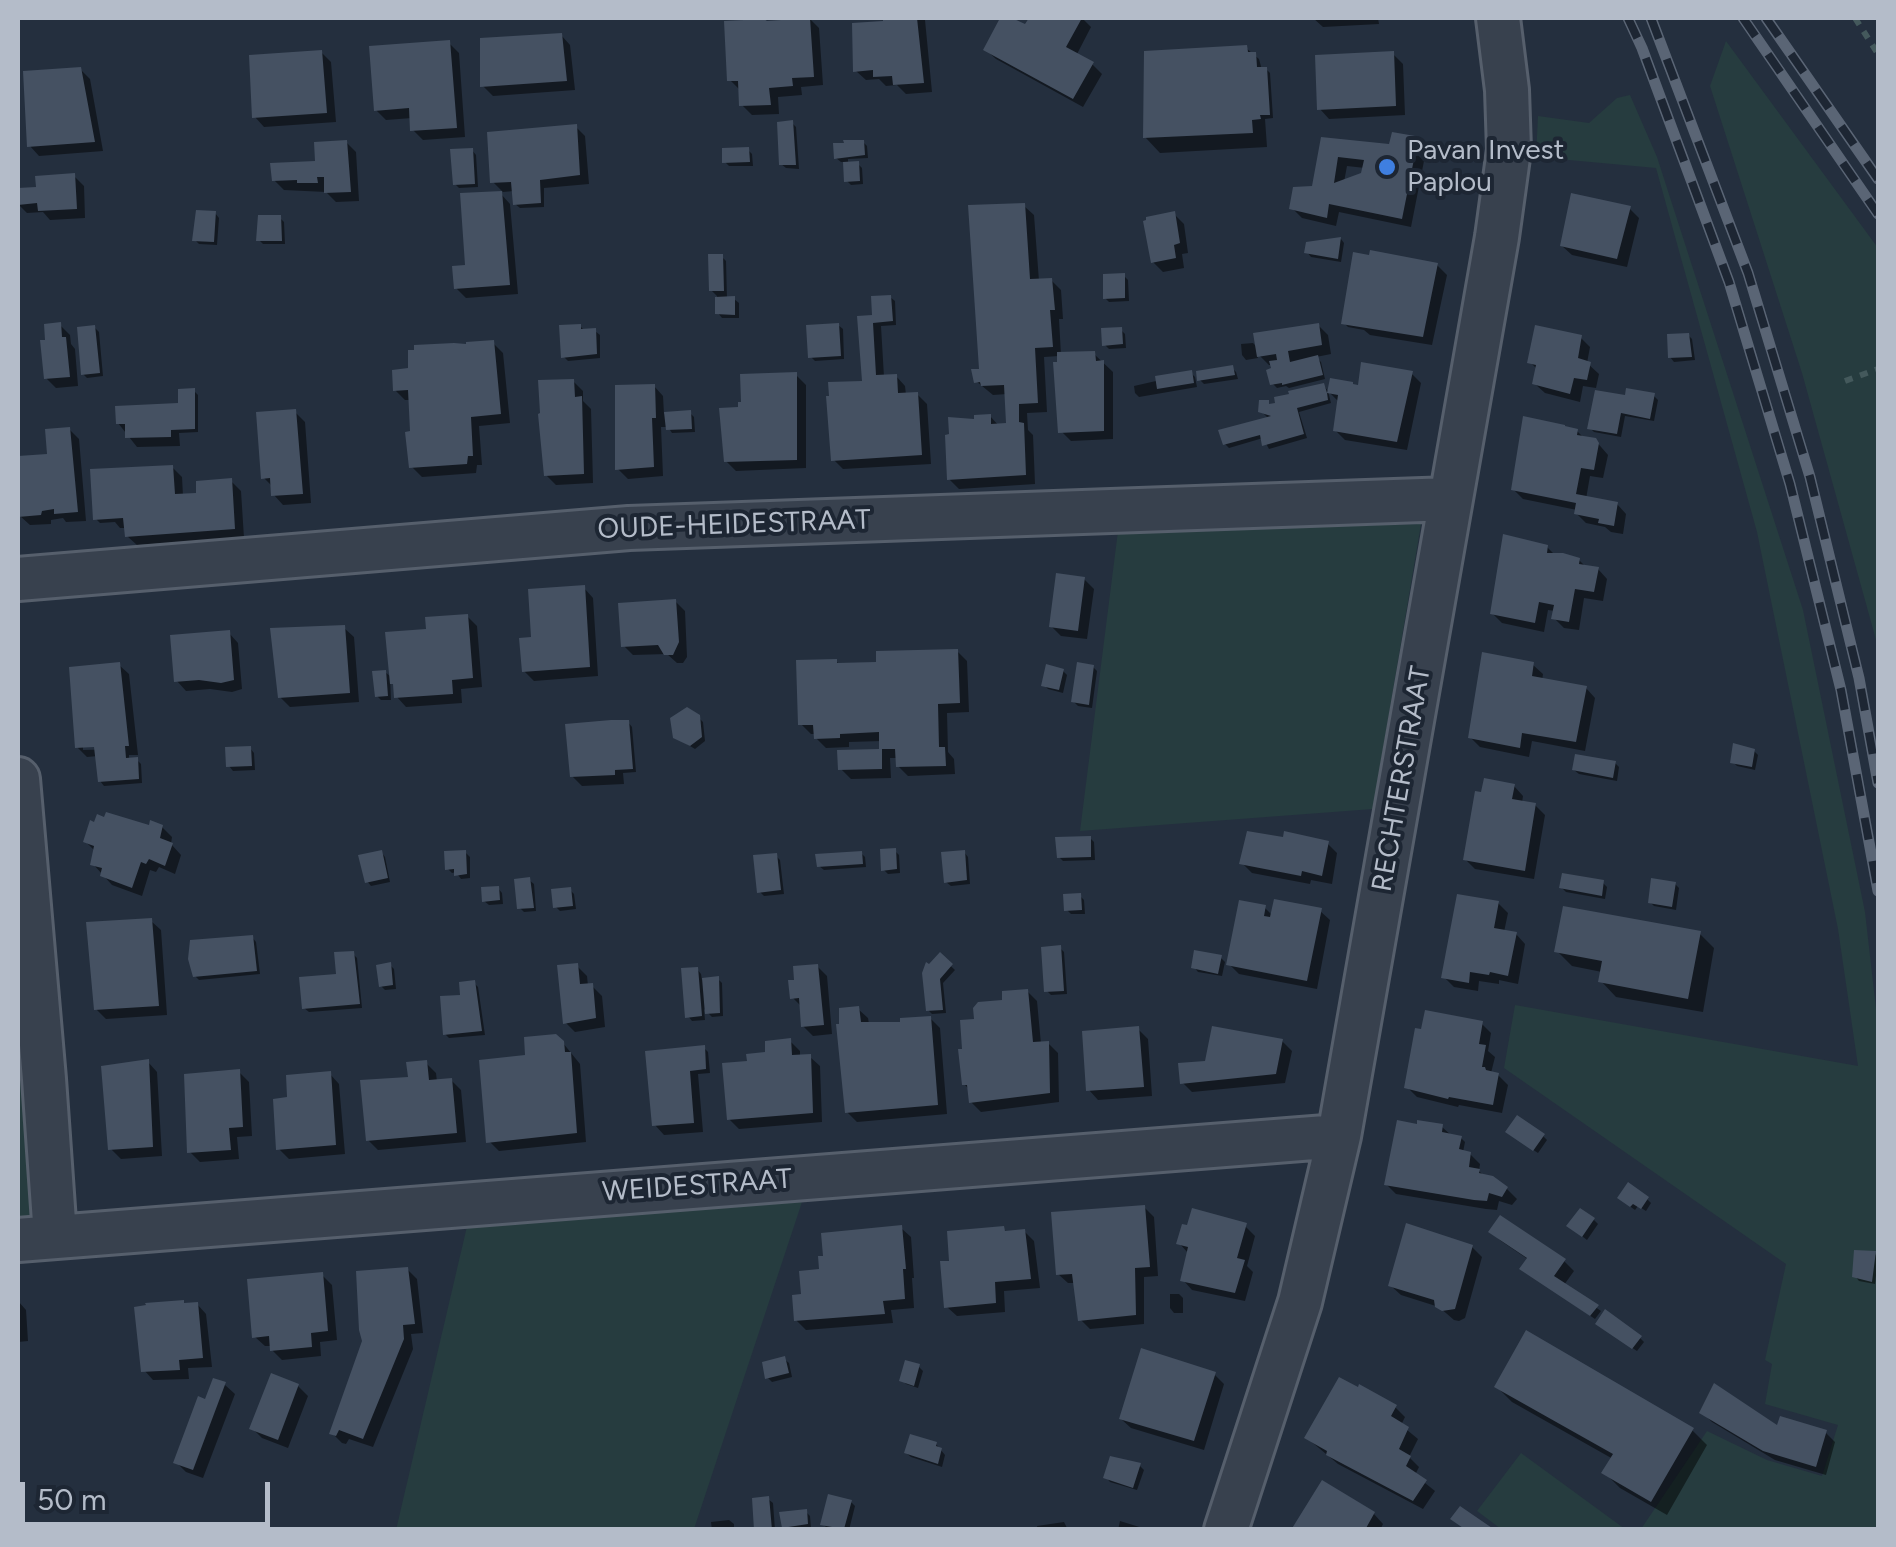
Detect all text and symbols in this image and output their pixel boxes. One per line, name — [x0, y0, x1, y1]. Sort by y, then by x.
place label: Pavan Invest Paplou — [1407, 134, 1564, 200]
marker: Pavan Invest Paplou — [1376, 156, 1398, 178]
street label: OUDE-HEIDESTRAAT — [597, 503, 871, 547]
street label: RECHTERSTRAAT — [1366, 664, 1438, 894]
street label: WEIDESTRAAT — [601, 1163, 793, 1209]
scale bar — [25, 1462, 275, 1524]
text: 50 m — [37, 1481, 106, 1518]

